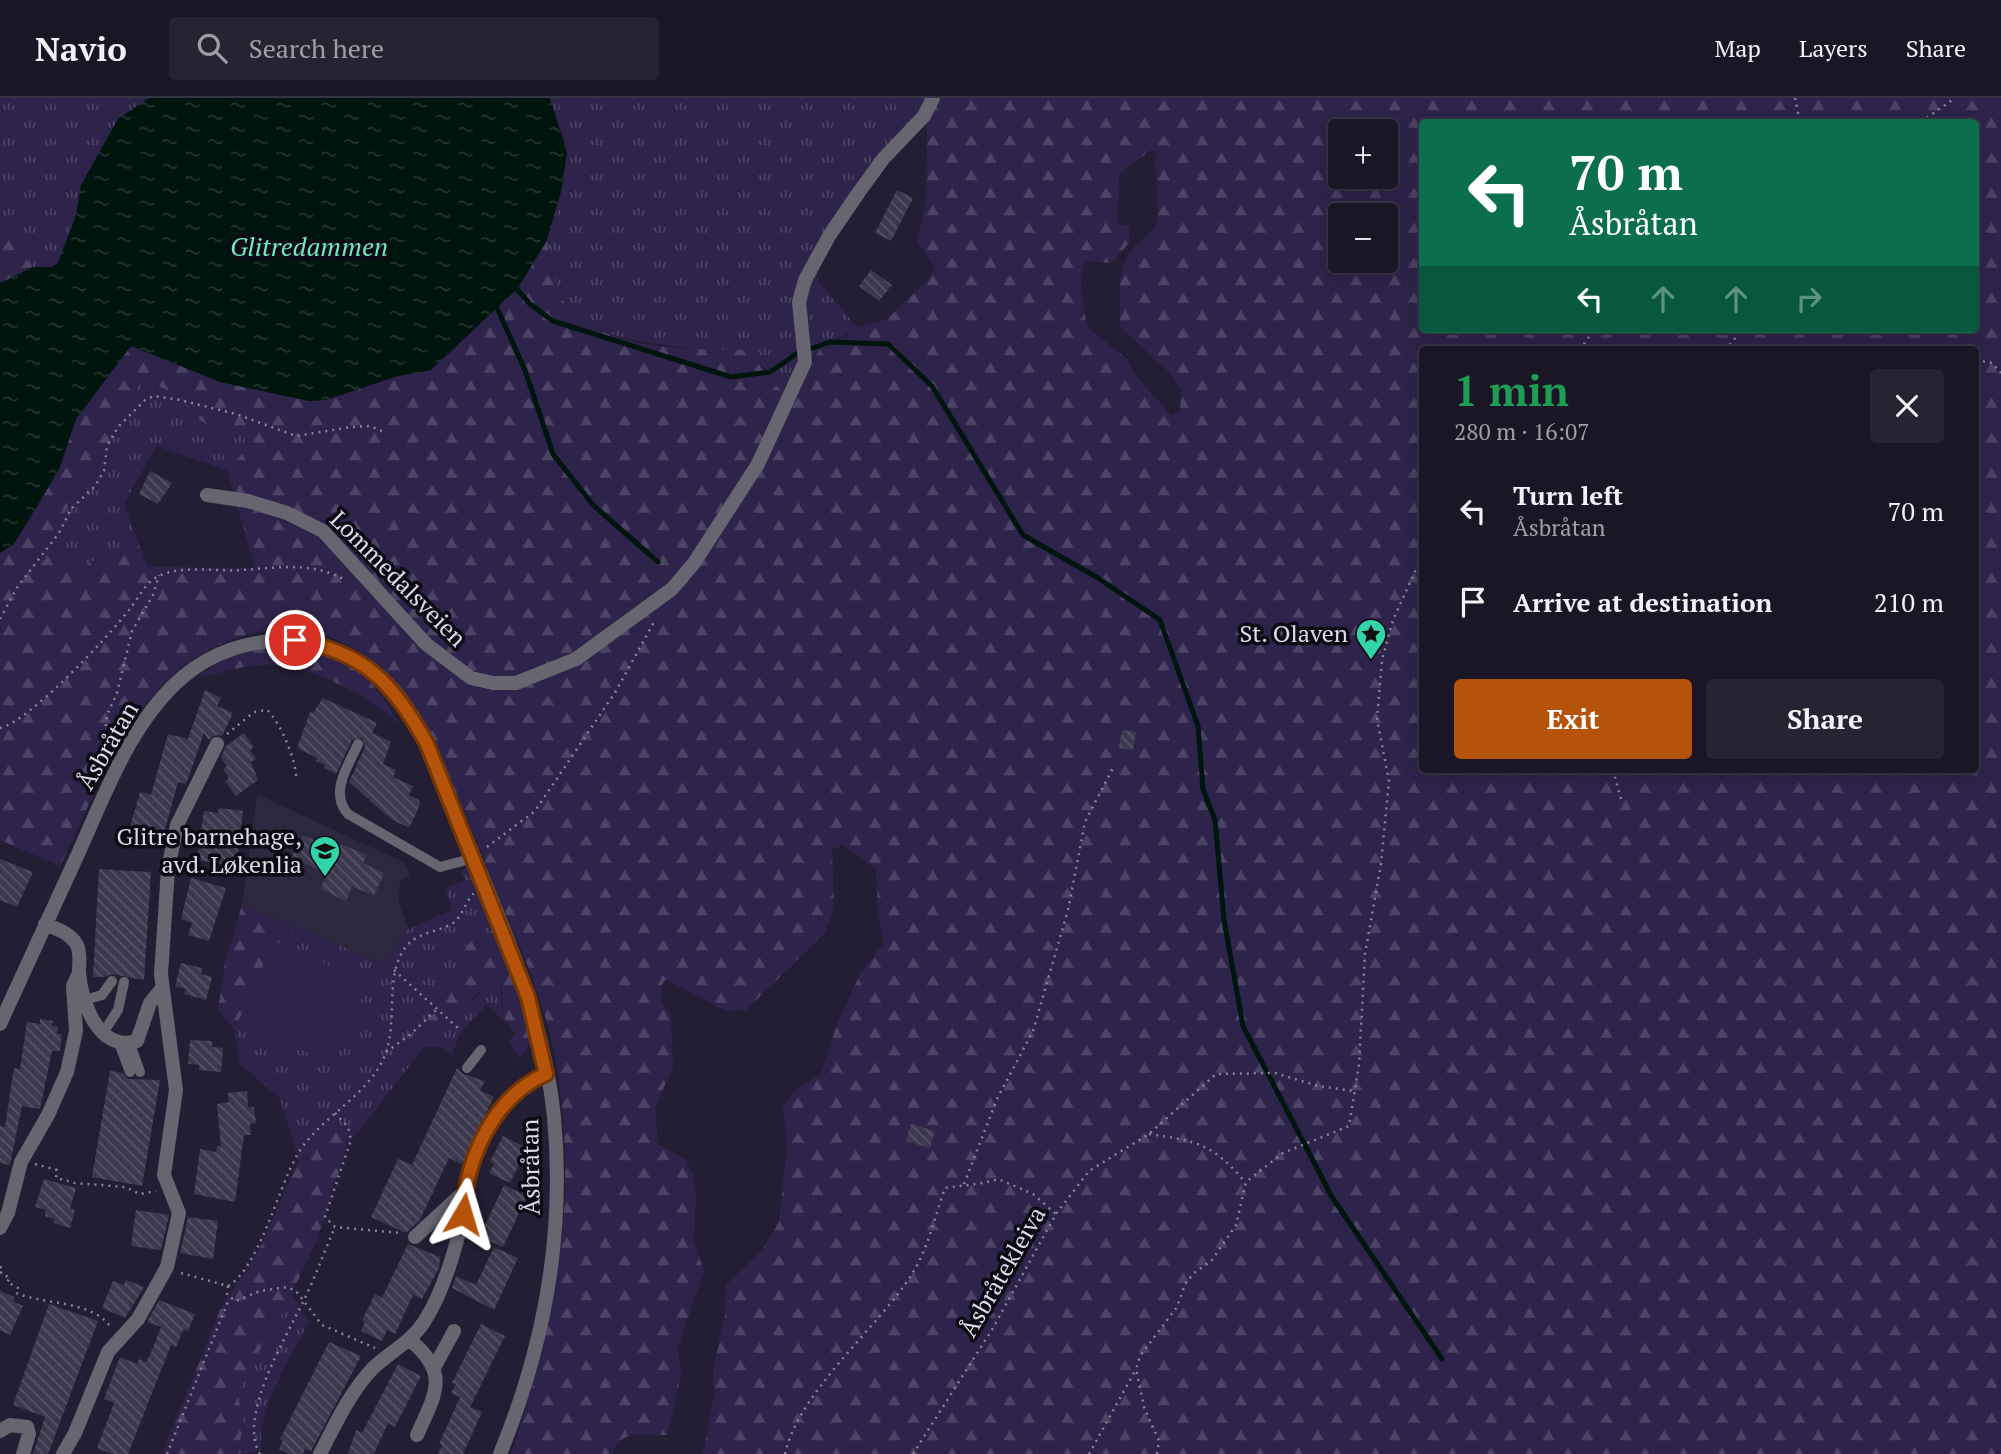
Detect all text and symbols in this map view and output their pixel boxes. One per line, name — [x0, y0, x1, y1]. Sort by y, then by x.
search box — [169, 17, 659, 80]
text: Navio — [35, 27, 127, 70]
icon: search — [193, 29, 231, 67]
text: Search here — [249, 31, 384, 65]
text: Map — [1714, 32, 1761, 64]
text: Layers — [1799, 32, 1868, 64]
text: Share — [1906, 32, 1966, 64]
map controls — [1328, 119, 1398, 273]
button: + — [1328, 119, 1398, 189]
text: 70 m — [1569, 139, 1683, 204]
icon: left — [1454, 147, 1545, 238]
text: Åsbråtan — [1569, 202, 1698, 244]
button: − — [1328, 203, 1398, 273]
water label: Glitredammen — [230, 229, 388, 263]
icon: left — [1571, 280, 1609, 318]
icon: ahead — [1644, 280, 1682, 318]
icon: ahead — [1717, 280, 1755, 318]
icon: right — [1790, 280, 1828, 318]
text: 1 min — [1454, 362, 1569, 418]
button: close — [1870, 369, 1944, 443]
text: 280 m · 16:07 — [1454, 416, 1589, 447]
text: Turn left — [1513, 478, 1623, 512]
icon: left — [1454, 492, 1492, 530]
text: 70 m — [1888, 494, 1944, 528]
street label: Lommedalsveien — [324, 503, 474, 653]
text: Åsbråtan — [1513, 512, 1605, 543]
icon: arrive — [1454, 583, 1492, 621]
text: Arrive at destination — [1513, 585, 1772, 619]
text: 210 m — [1874, 585, 1944, 619]
pin — [265, 610, 325, 670]
place label: St. Olaven — [1239, 617, 1348, 649]
place icon: St. Olaven — [1354, 617, 1388, 661]
icon: arrive — [276, 621, 314, 659]
button: Exit — [1454, 679, 1692, 759]
button: Share — [1706, 679, 1944, 759]
street label: Åsbråtan — [69, 696, 145, 795]
place label: Glitre barnehage, avd. Løkenlia — [117, 820, 302, 880]
school or university icon: Glitre barnehage, avd. Løkenlia — [308, 834, 342, 878]
street label: Åsbråtan — [513, 1119, 547, 1216]
position arrow — [426, 1177, 500, 1251]
street label: Åsbråtekleiva — [952, 1201, 1052, 1342]

